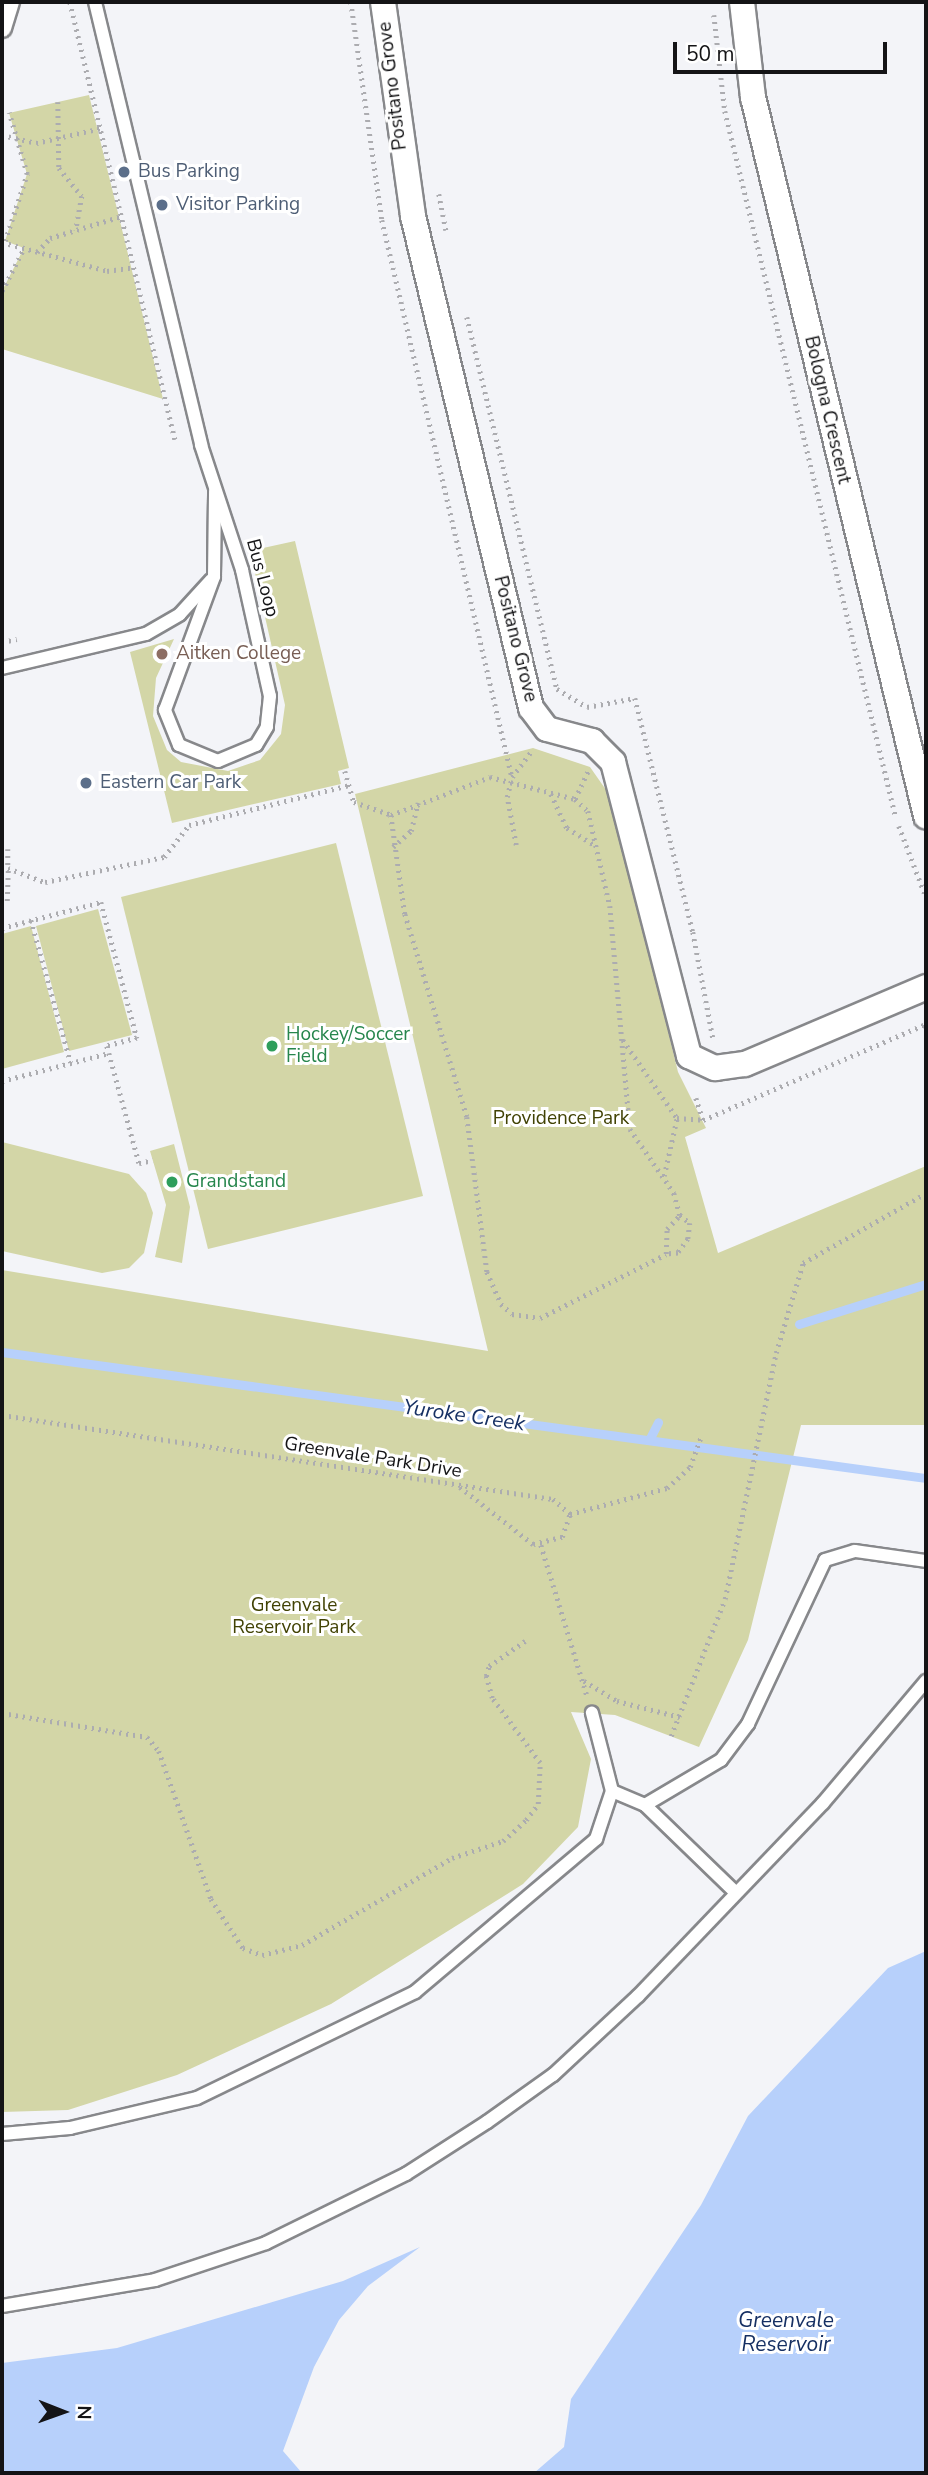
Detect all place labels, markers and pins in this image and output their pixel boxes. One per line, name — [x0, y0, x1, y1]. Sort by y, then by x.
place label: Bus Parking — [138, 161, 240, 183]
marker: Bus Parking — [116, 164, 132, 180]
place label: Visitor Parking — [176, 194, 300, 216]
marker: Visitor Parking — [154, 197, 170, 213]
place label: Aitken College — [176, 643, 301, 665]
marker: Aitken College — [154, 646, 170, 662]
place label: Eastern Car Park — [100, 772, 241, 794]
marker: Eastern Car Park — [78, 775, 94, 791]
place label: Hockey/Soccer Field — [286, 1024, 410, 1068]
marker: Hockey/Soccer Field — [264, 1038, 280, 1054]
place label: Grandstand — [186, 1171, 286, 1193]
marker: Grandstand — [164, 1174, 180, 1190]

